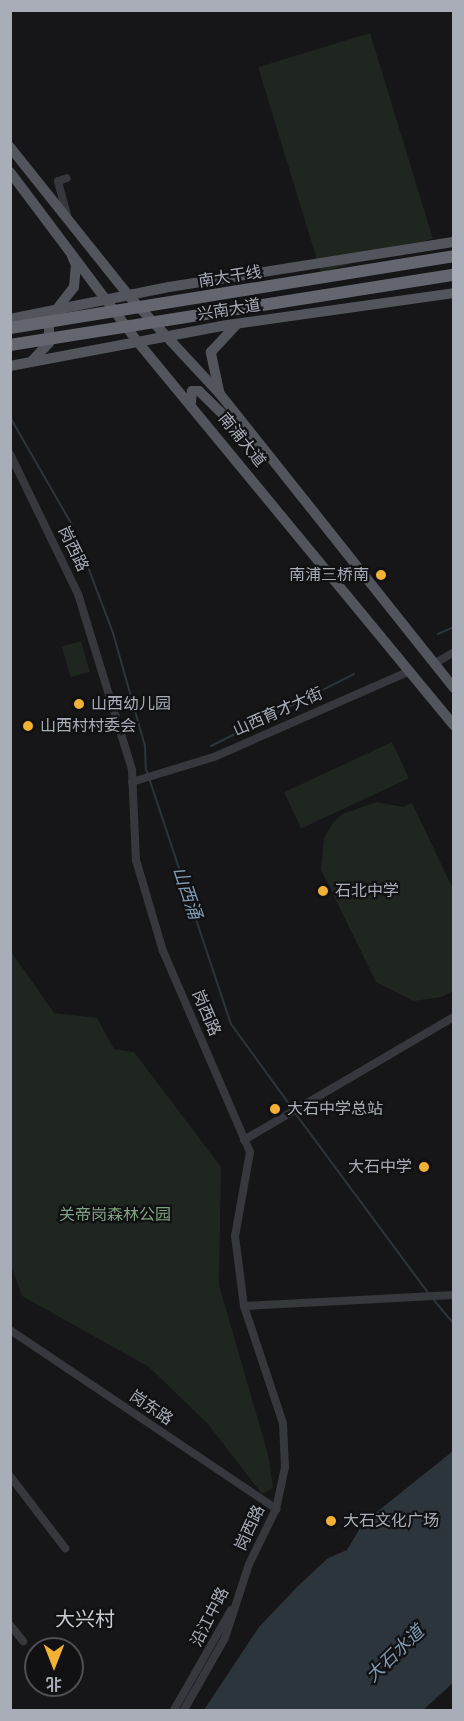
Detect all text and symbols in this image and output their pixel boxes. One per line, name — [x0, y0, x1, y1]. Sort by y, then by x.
street label: 南大干线 — [197, 263, 263, 291]
street label: 兴南大道 — [196, 296, 262, 324]
street label: 南浦大道 — [214, 409, 270, 471]
street label: 岗西路 — [54, 523, 92, 575]
place label: 南浦三桥南 — [289, 565, 369, 585]
marker: 南浦三桥南 — [374, 568, 388, 582]
street label: 山西育才大街 — [230, 684, 326, 740]
place label: 山西幼儿园 — [91, 694, 171, 714]
marker: 山西幼儿园 — [72, 697, 86, 711]
place label: 山西村村委会 — [40, 716, 136, 736]
marker: 山西村村委会 — [21, 719, 35, 733]
water label: 山西涌 — [168, 864, 206, 922]
place label: 石北中学 — [335, 881, 399, 901]
marker: 石北中学 — [316, 884, 330, 898]
street label: 岗西路 — [188, 987, 224, 1039]
place label: 大石中学总站 — [287, 1099, 383, 1119]
marker: 大石中学总站 — [268, 1102, 282, 1116]
place label: 大石中学 — [348, 1157, 412, 1177]
marker: 大石中学 — [417, 1160, 431, 1174]
park label: 关帝岗森林公园 — [59, 1205, 171, 1225]
street label: 岗东路 — [126, 1387, 176, 1429]
street label: 岗西路 — [231, 1502, 269, 1554]
place label: 大石文化广场 — [343, 1511, 439, 1531]
marker: 大石文化广场 — [324, 1514, 338, 1528]
street label: 沿江中路 — [187, 1584, 233, 1650]
district label: 大兴村 — [55, 1607, 115, 1631]
water label: 大石水道 — [362, 1621, 428, 1687]
north arrow — [24, 1637, 84, 1697]
text: 北 — [46, 1673, 62, 1693]

